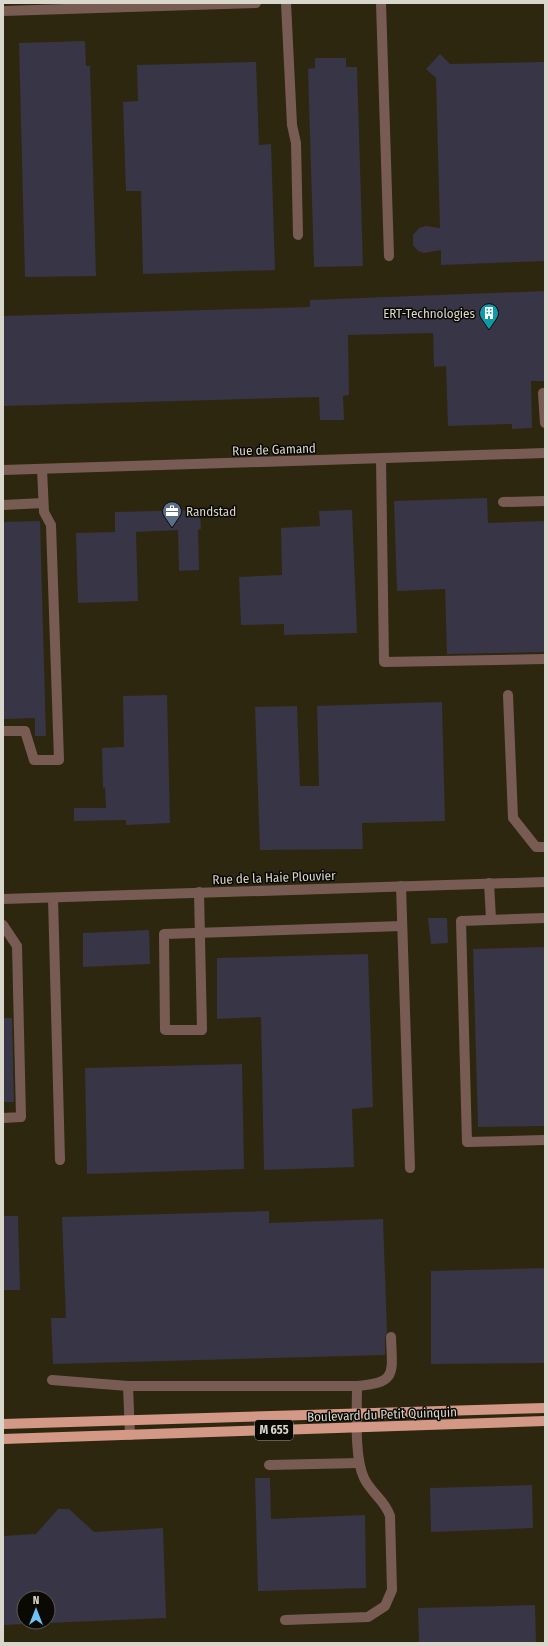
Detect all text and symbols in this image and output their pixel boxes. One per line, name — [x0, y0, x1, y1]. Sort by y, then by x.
building icon: ERT-Technologies — [478, 302, 500, 330]
place label: ERT-Technologies — [383, 306, 475, 321]
street label: Rue de Gamand — [232, 441, 316, 458]
office icon: Randstad — [161, 500, 183, 528]
place label: Randstad — [186, 504, 236, 519]
street label: Rue de la Haie Plouvier — [212, 868, 336, 887]
street label: Boulevard du Petit Quinquin — [307, 1404, 457, 1425]
road number: M 655 — [255, 1420, 293, 1440]
north arrow — [16, 1590, 56, 1630]
text: N — [33, 1594, 39, 1607]

